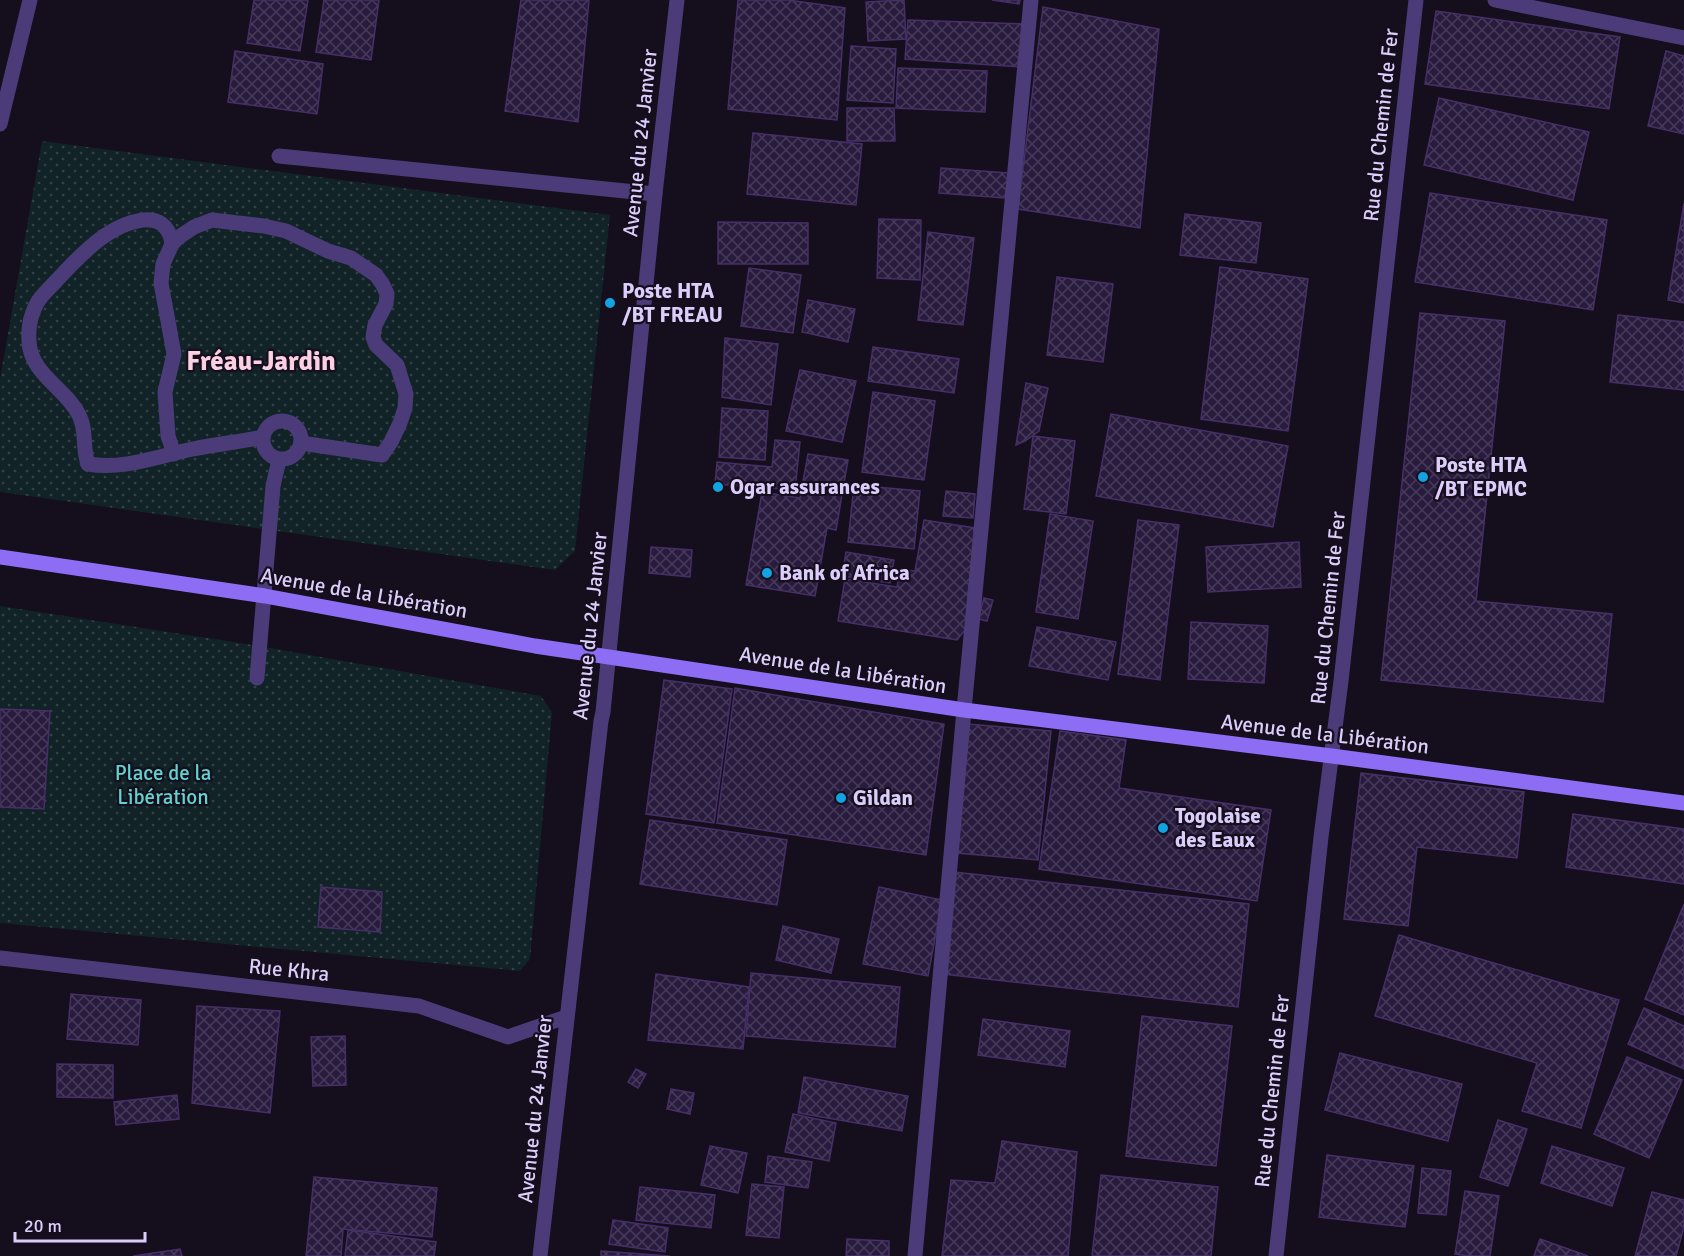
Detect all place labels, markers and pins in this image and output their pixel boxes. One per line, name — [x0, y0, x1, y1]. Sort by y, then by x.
place label: Poste HTA /BT FREAU — [622, 278, 723, 328]
marker: Poste HTA /BT FREAU — [603, 296, 617, 310]
place label: Poste HTA /BT EPMC — [1435, 452, 1528, 502]
marker: Poste HTA /BT EPMC — [1416, 470, 1430, 484]
place label: Ogar assurances — [730, 474, 880, 500]
marker: Ogar assurances — [711, 480, 725, 494]
place label: Bank of Africa — [779, 560, 910, 586]
marker: Bank of Africa — [760, 566, 774, 580]
place label: Gildan — [853, 785, 913, 811]
marker: Gildan — [834, 791, 848, 805]
place label: Togolaise des Eaux — [1175, 803, 1261, 853]
marker: Togolaise des Eaux — [1156, 821, 1170, 835]

